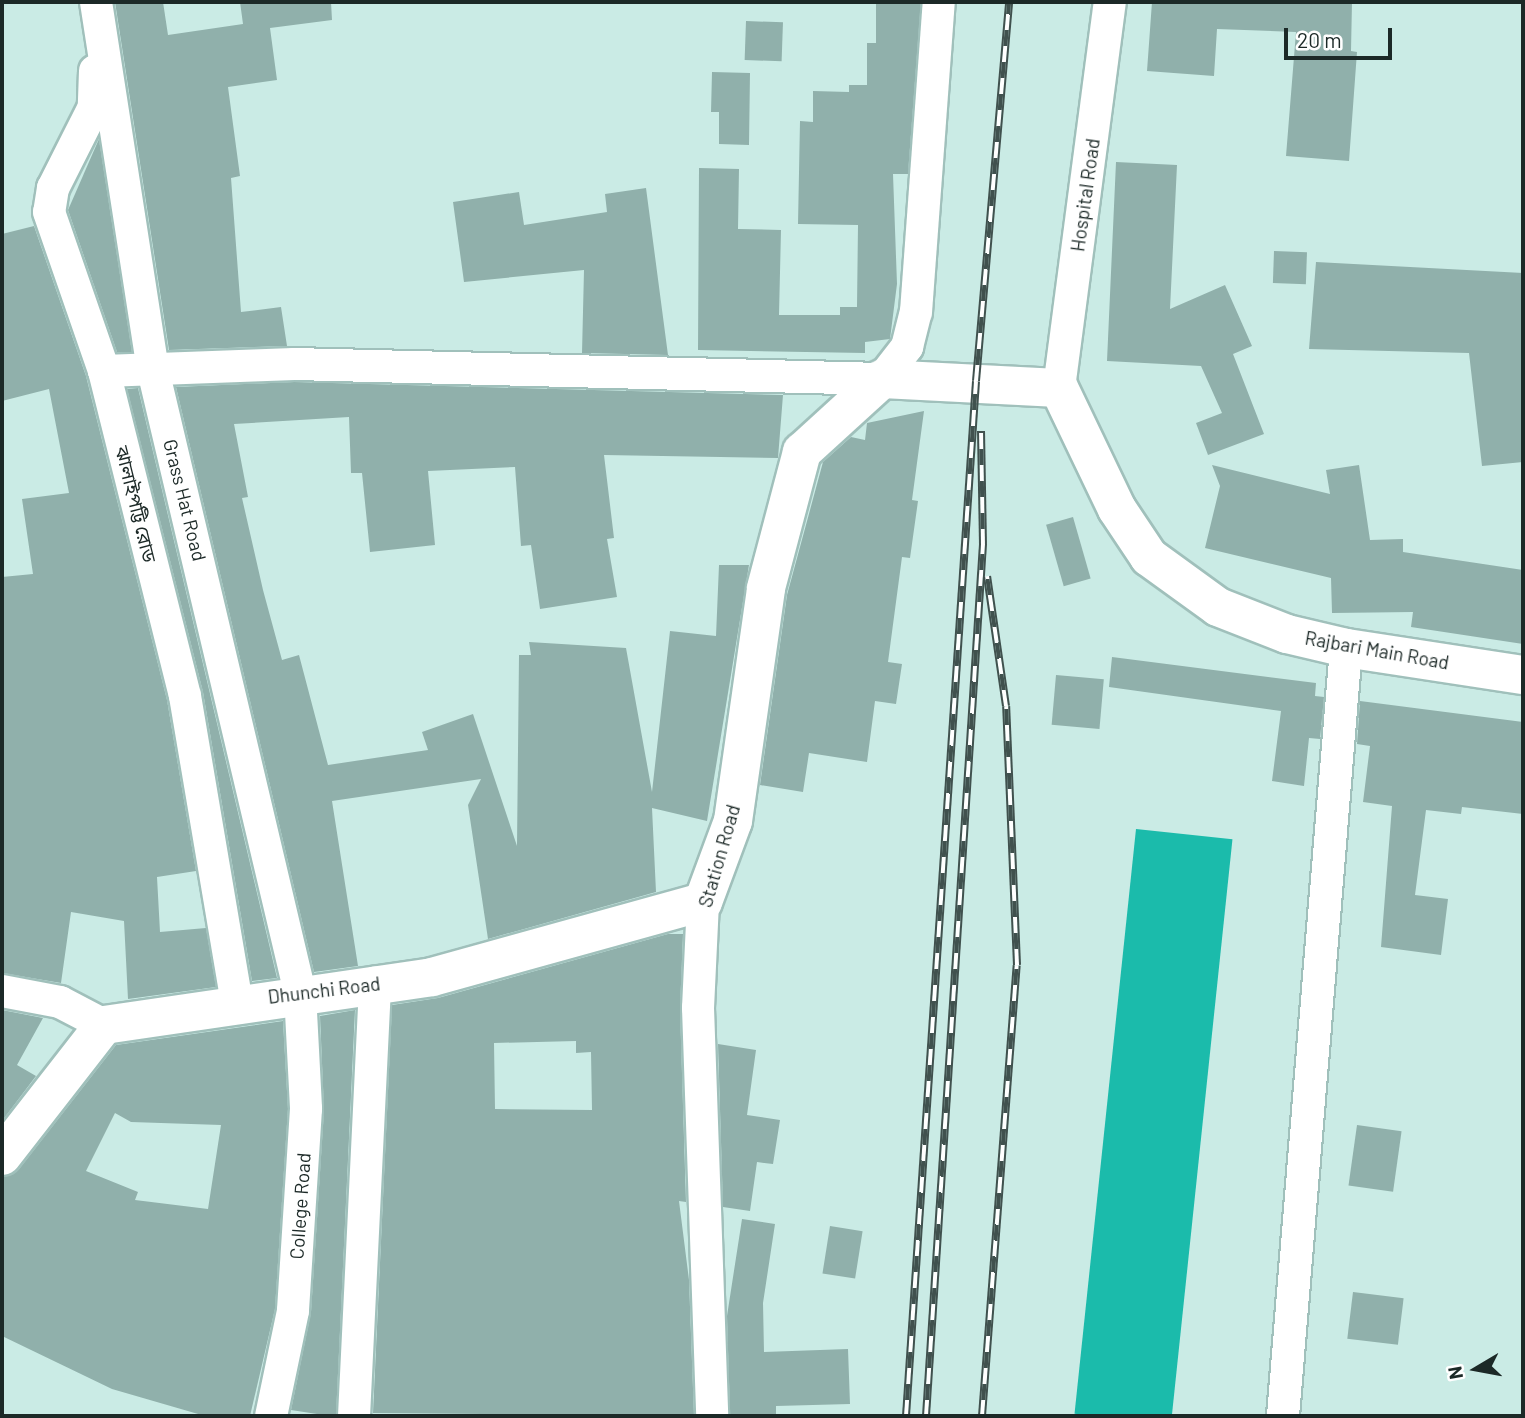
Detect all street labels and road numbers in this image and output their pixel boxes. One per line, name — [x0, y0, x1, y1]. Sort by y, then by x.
street label: Hospital Road — [1066, 137, 1104, 253]
street label: Grass Hat Road — [159, 437, 211, 563]
street label: ঝালাইপট্টি রোড — [111, 443, 161, 565]
street label: Rajbari Main Road — [1303, 626, 1451, 674]
street label: Station Road — [693, 802, 745, 910]
street label: Dhunchi Road — [267, 972, 381, 1008]
street label: College Road — [285, 1152, 315, 1260]

